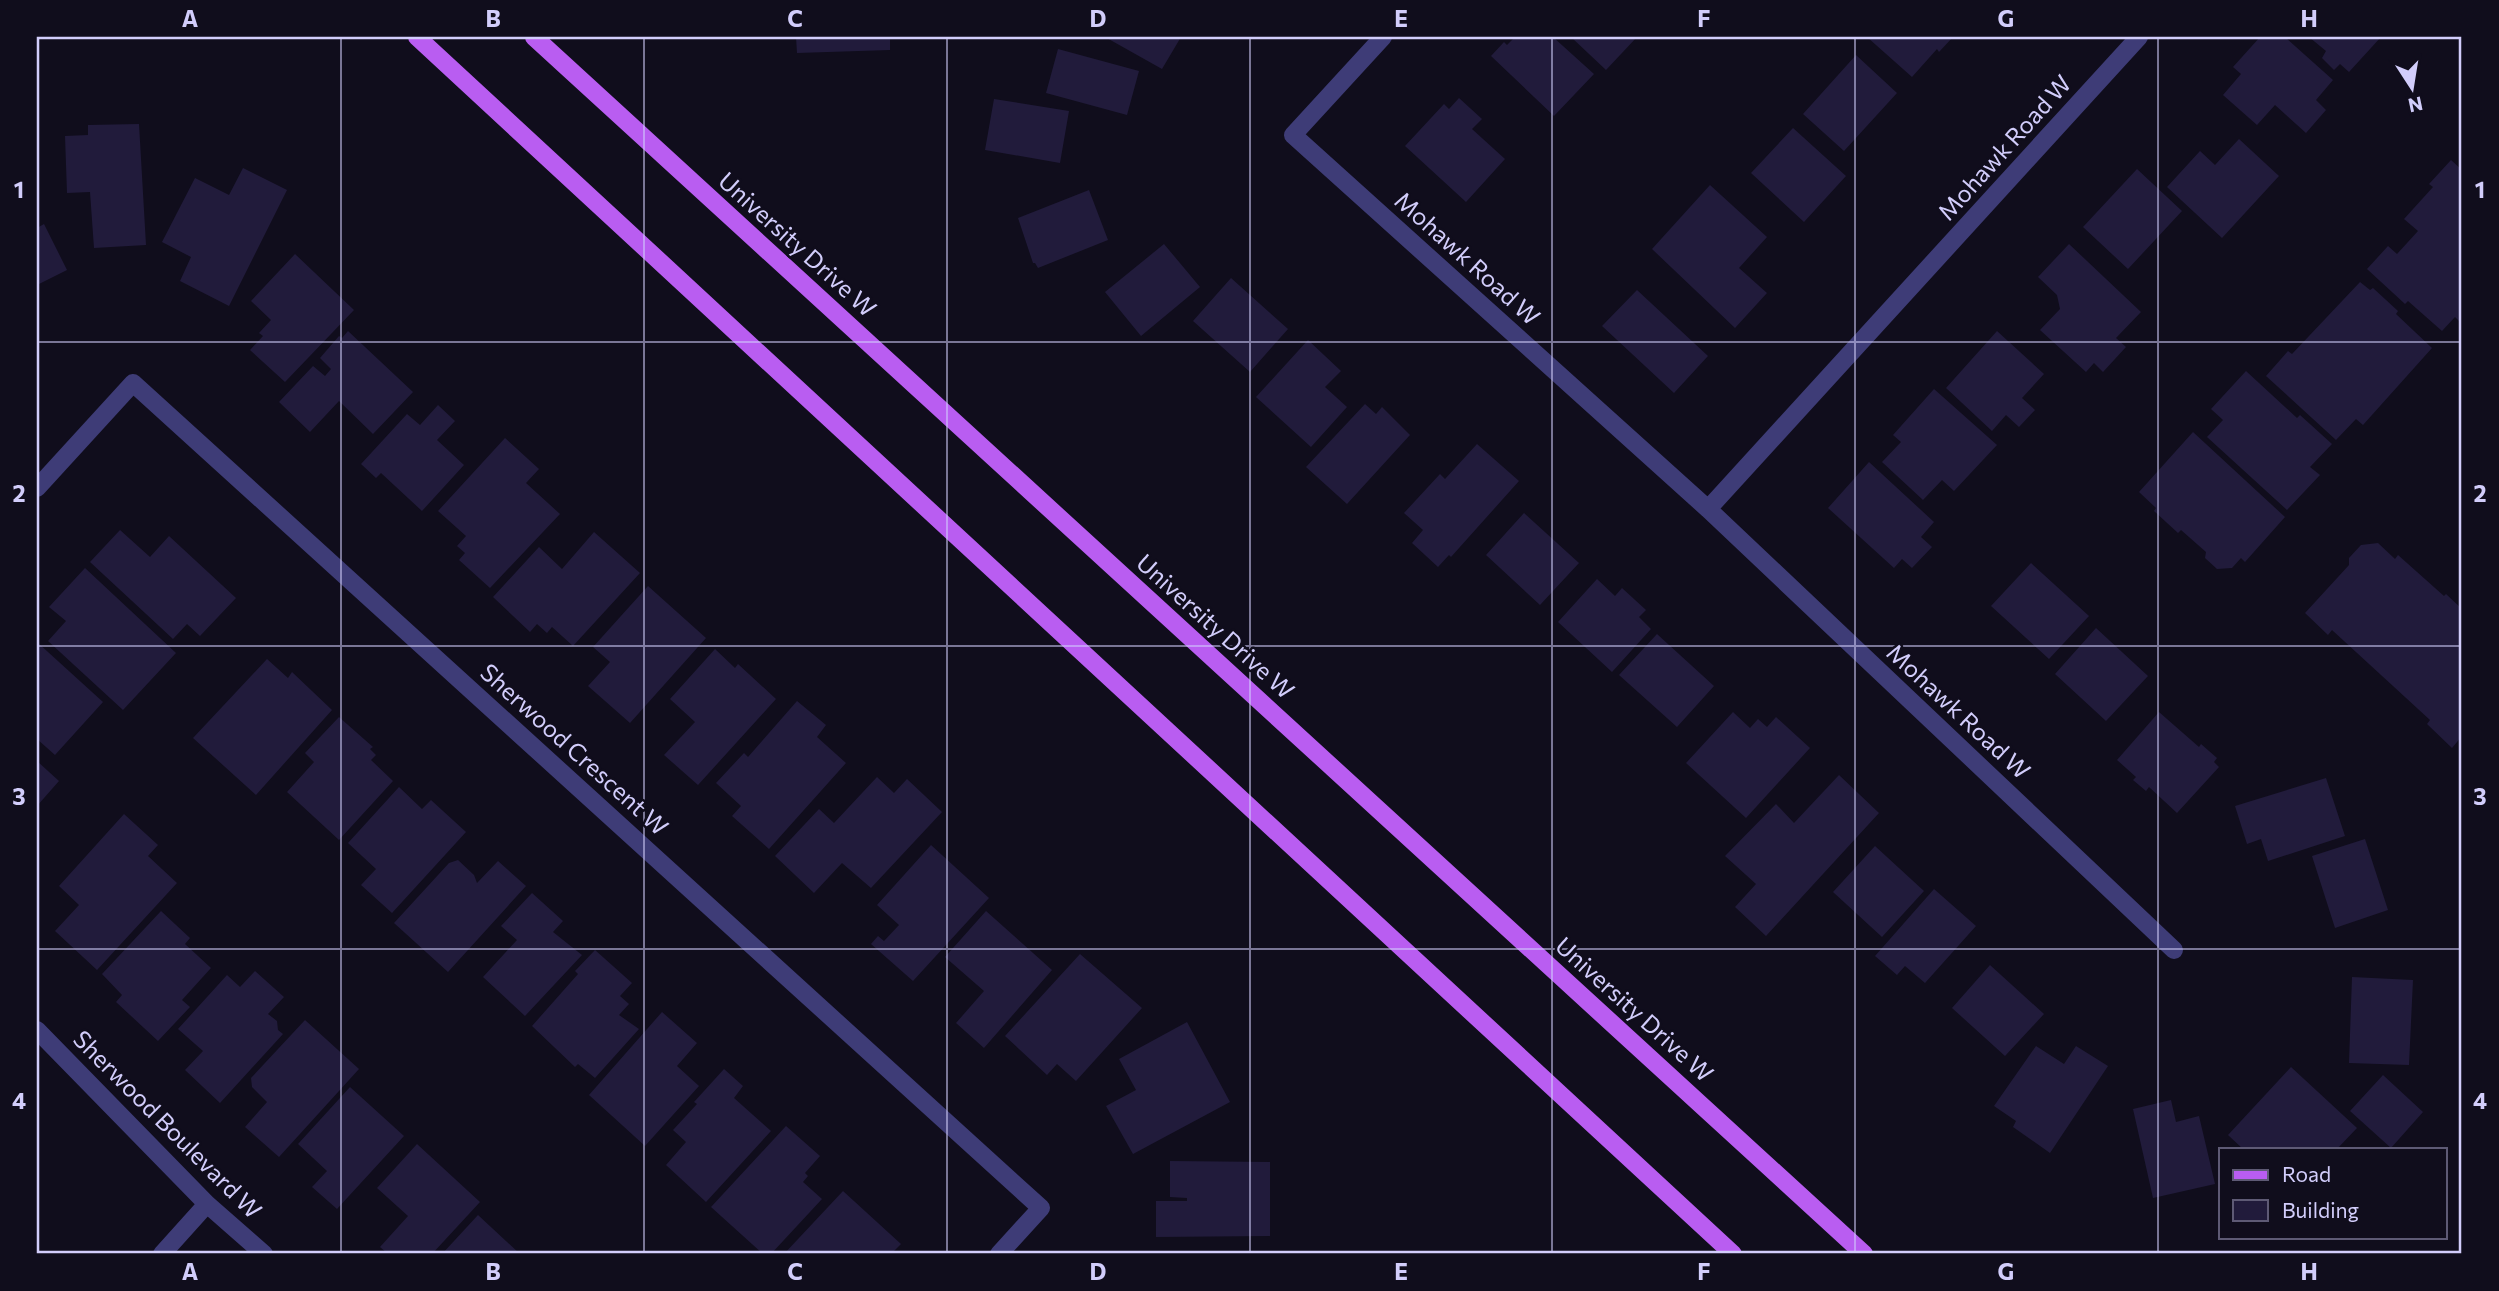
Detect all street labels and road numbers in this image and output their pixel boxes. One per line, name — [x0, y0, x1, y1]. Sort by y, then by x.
street label: Mohawk Road W — [1931, 68, 2077, 226]
street label: University Drive W — [713, 165, 883, 322]
street label: Mohawk Road W — [1389, 185, 1547, 331]
street label: University Drive W — [1131, 547, 1301, 704]
street label: Mohawk Road W — [1881, 637, 2037, 785]
street label: Sherwood Crescent W — [475, 657, 675, 841]
street label: University Drive W — [1550, 930, 1720, 1087]
street label: Sherwood Boulevard W — [68, 1024, 268, 1224]

